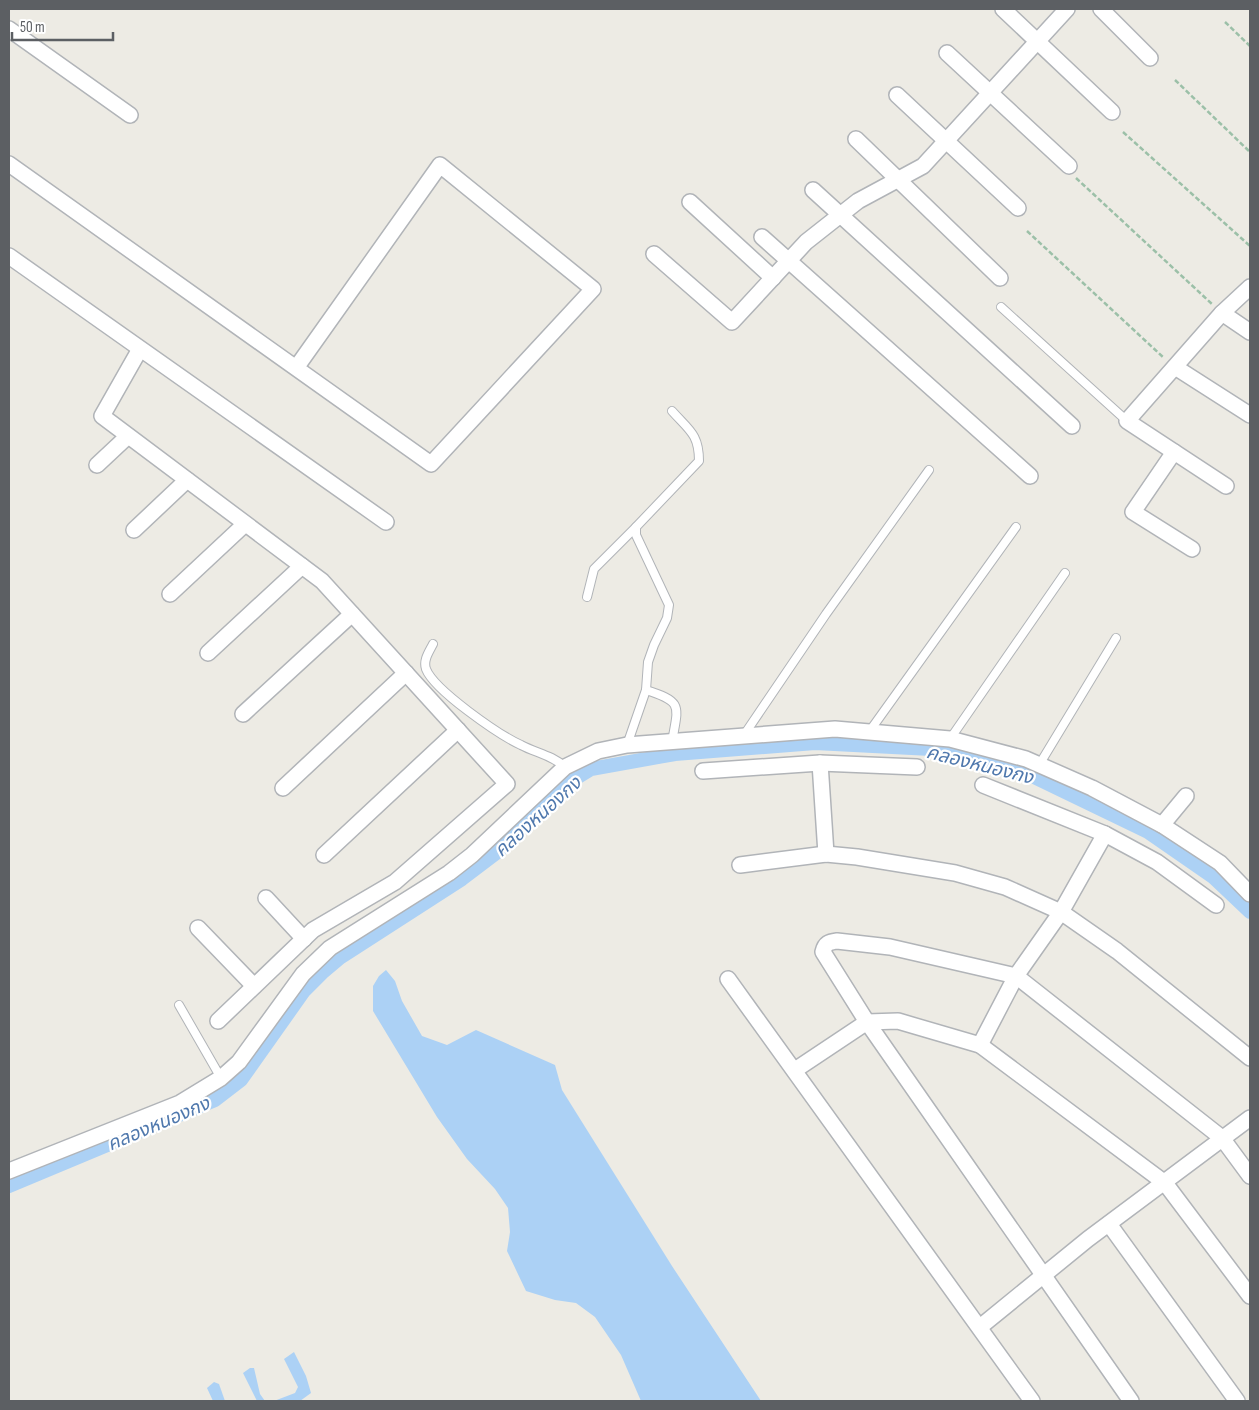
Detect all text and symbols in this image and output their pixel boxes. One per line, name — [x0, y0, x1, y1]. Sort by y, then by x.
scale bar — [12, 10, 114, 42]
text: 50 m — [20, 18, 45, 37]
water label: คลองหนองกง — [924, 741, 1036, 790]
water label: คลองหนองกง — [490, 772, 587, 862]
water label: คลองหนองกง — [104, 1092, 214, 1156]

